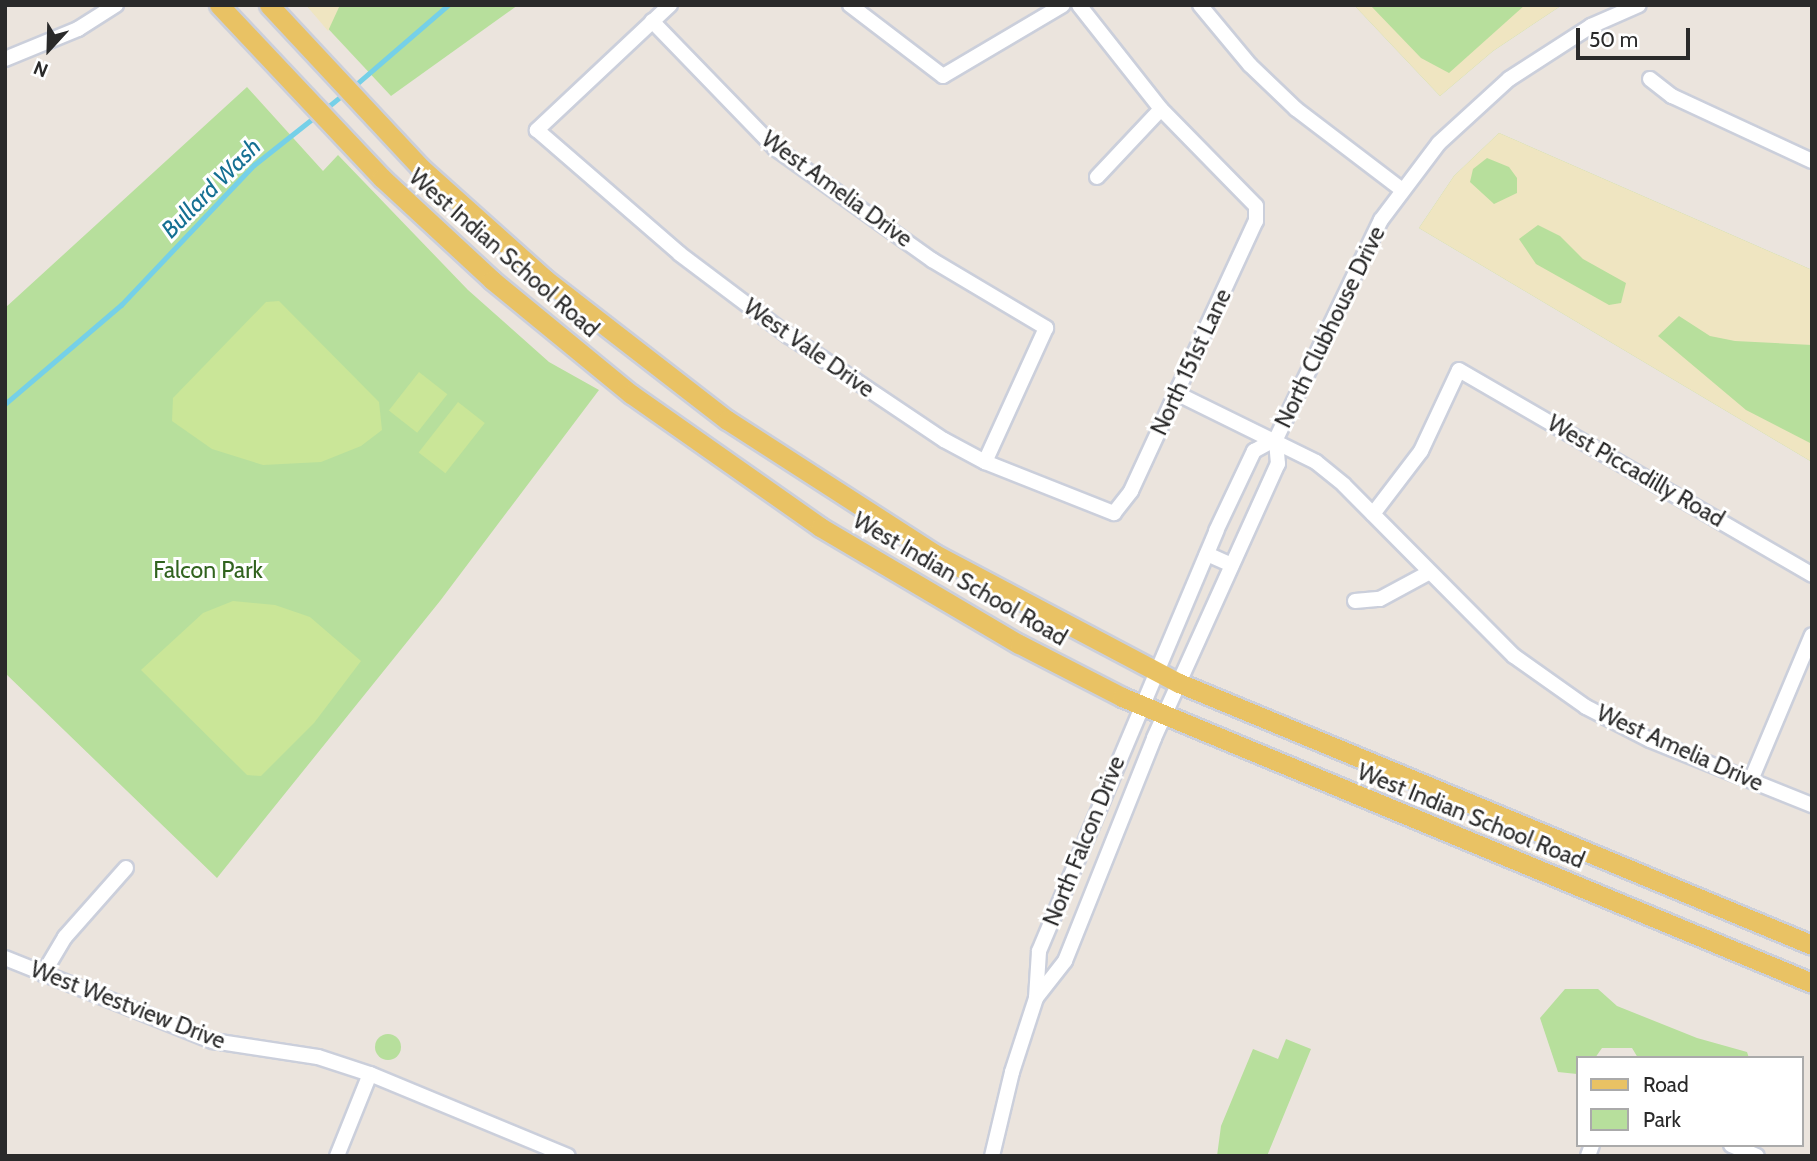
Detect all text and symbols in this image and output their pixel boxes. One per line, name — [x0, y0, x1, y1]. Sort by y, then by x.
north arrow — [14, 14, 84, 84]
scale bar — [1579, 14, 1693, 58]
text: 50 m — [1589, 27, 1638, 52]
text: N — [30, 56, 51, 82]
street label: West Amelia Drive — [756, 125, 918, 253]
water label: Bullard Wash — [155, 132, 267, 244]
street label: West Indian School Road — [403, 163, 605, 343]
street label: North Clubhouse Drive — [1269, 222, 1391, 432]
street label: North 151st Lane — [1145, 284, 1237, 440]
street label: West Vale Drive — [738, 293, 880, 403]
street label: West Piccadilly Road — [1543, 409, 1729, 533]
street label: West Indian School Road — [848, 506, 1072, 652]
park label: Falcon Park — [153, 556, 263, 584]
street label: West Amelia Drive — [1592, 699, 1768, 797]
street label: North Falcon Drive — [1037, 752, 1131, 930]
street label: West Indian School Road — [1353, 758, 1589, 874]
street label: West Westview Drive — [27, 955, 229, 1055]
legend — [1576, 1056, 1803, 1147]
text: Road — [1643, 1072, 1689, 1097]
text: Park — [1643, 1107, 1681, 1132]

